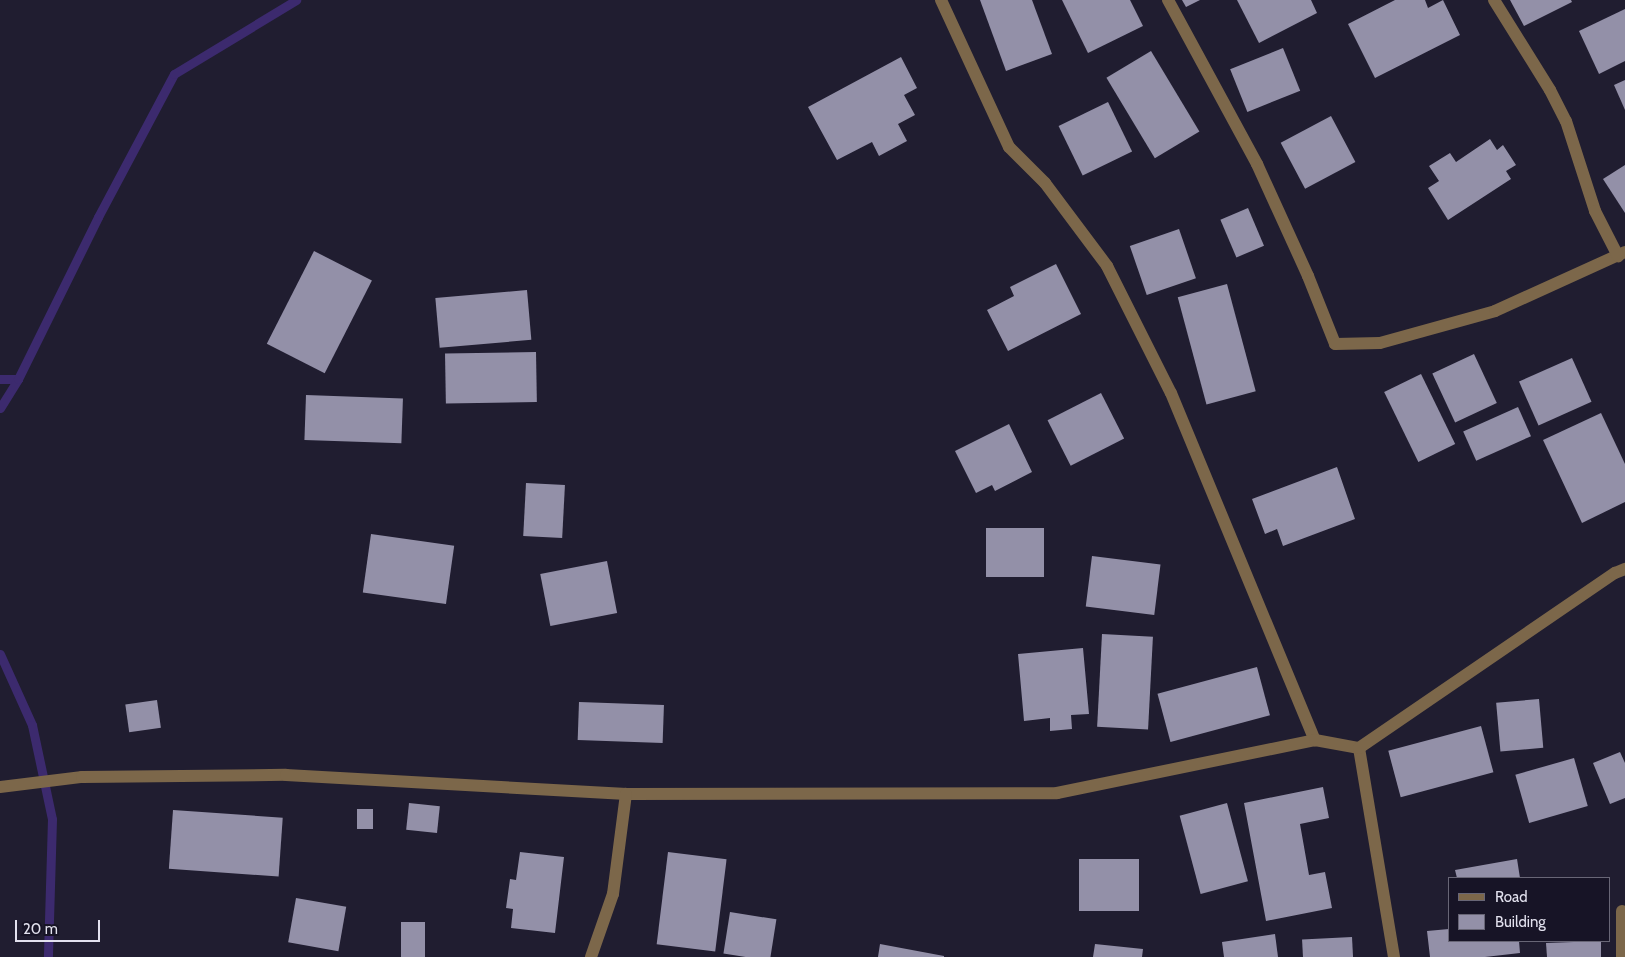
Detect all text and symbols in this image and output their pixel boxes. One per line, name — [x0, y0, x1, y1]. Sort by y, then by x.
legend — [1448, 877, 1610, 942]
text: Road — [1495, 888, 1528, 906]
scale bar — [18, 910, 102, 942]
text: Building — [1495, 913, 1546, 931]
text: 20 m — [23, 920, 58, 938]

